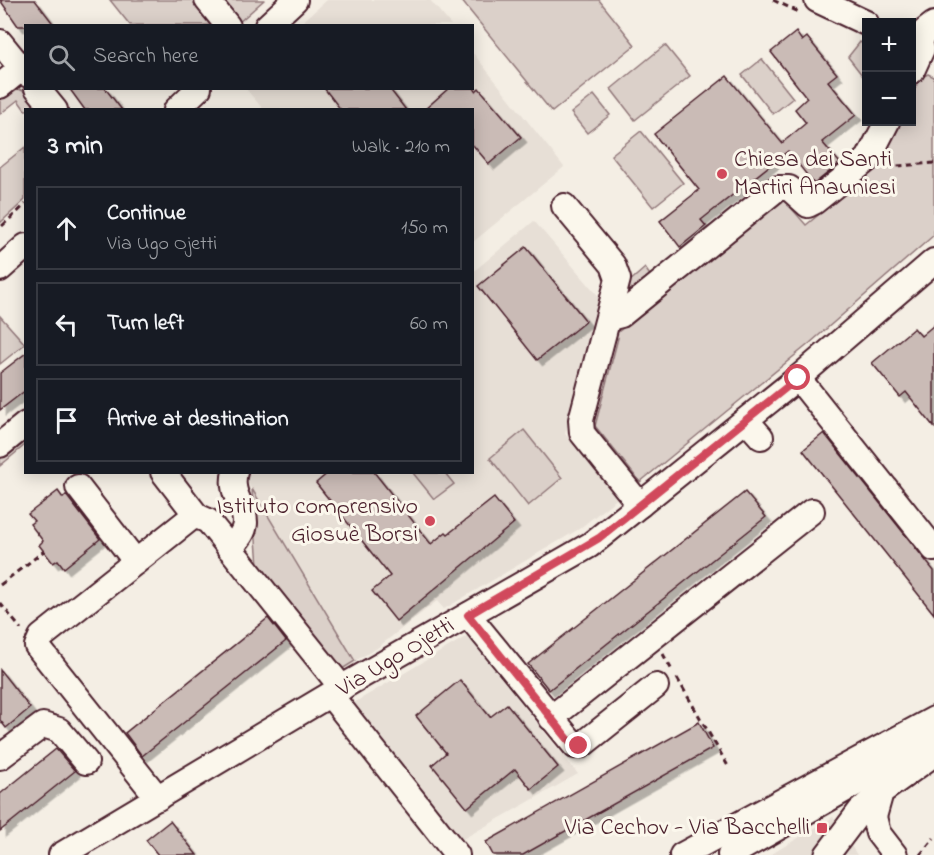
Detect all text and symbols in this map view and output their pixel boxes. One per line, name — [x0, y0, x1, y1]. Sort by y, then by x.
map controls — [862, 18, 916, 126]
button: + — [862, 18, 916, 72]
search box — [24, 24, 474, 90]
icon: search — [45, 41, 78, 74]
text: Search here — [93, 41, 198, 73]
button: − — [862, 72, 916, 126]
text: 3 min — [48, 128, 103, 166]
text: Walk · 210 m — [352, 133, 450, 162]
place label: Chiesa dei Santi Martiri Anauniesi — [734, 143, 896, 206]
marker: Chiesa dei Santi Martiri Anauniesi — [715, 167, 729, 181]
text: Continue — [107, 198, 186, 230]
icon: ahead — [50, 212, 83, 245]
text: 150 m — [401, 214, 448, 243]
text: Via Ugo Ojetti — [107, 230, 217, 259]
icon: left — [50, 308, 83, 341]
text: Turn left — [107, 308, 184, 340]
text: 60 m — [410, 310, 448, 339]
route start — [784, 364, 810, 390]
icon: arrive — [50, 404, 83, 437]
text: Arrive at destination — [107, 404, 289, 436]
place label: Istituto comprensivo Giosuè Borsi — [216, 490, 418, 553]
marker: Istituto comprensivo Giosuè Borsi — [423, 514, 437, 528]
street label: Via Ugo Ojetti — [330, 609, 462, 708]
route end — [565, 732, 591, 758]
place label: Via Cechov - Via Bacchelli — [564, 811, 810, 846]
marker: Via Cechov - Via Bacchelli — [815, 821, 829, 835]

